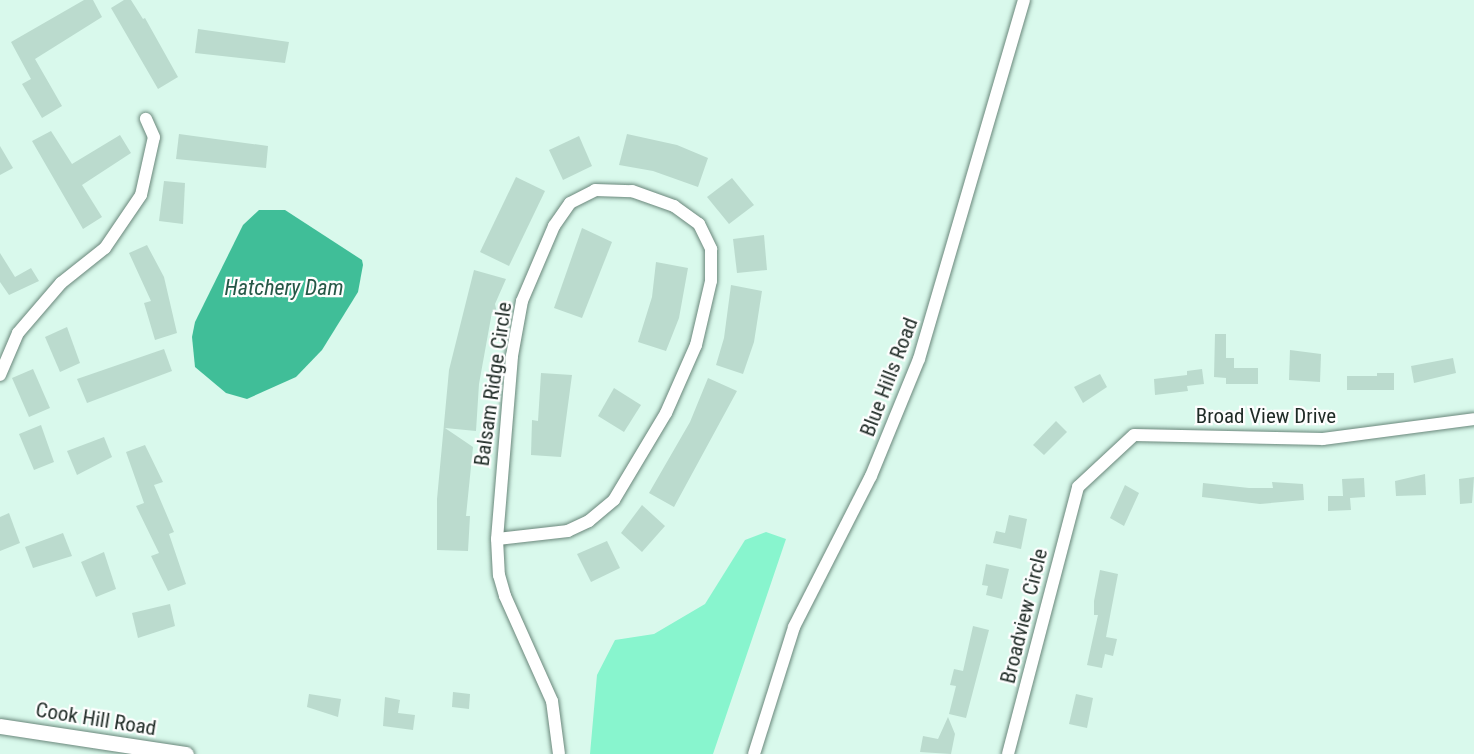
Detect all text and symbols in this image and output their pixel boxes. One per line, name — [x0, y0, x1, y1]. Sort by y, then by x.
water label: Hatchery Dam — [224, 275, 344, 301]
street label: Balsam Ridge Circle — [469, 300, 517, 468]
street label: Blue Hills Road — [855, 314, 923, 440]
street label: Broad View Drive — [1196, 403, 1336, 429]
street label: Broadview Circle — [995, 546, 1053, 686]
street label: Cook Hill Road — [34, 697, 158, 741]

